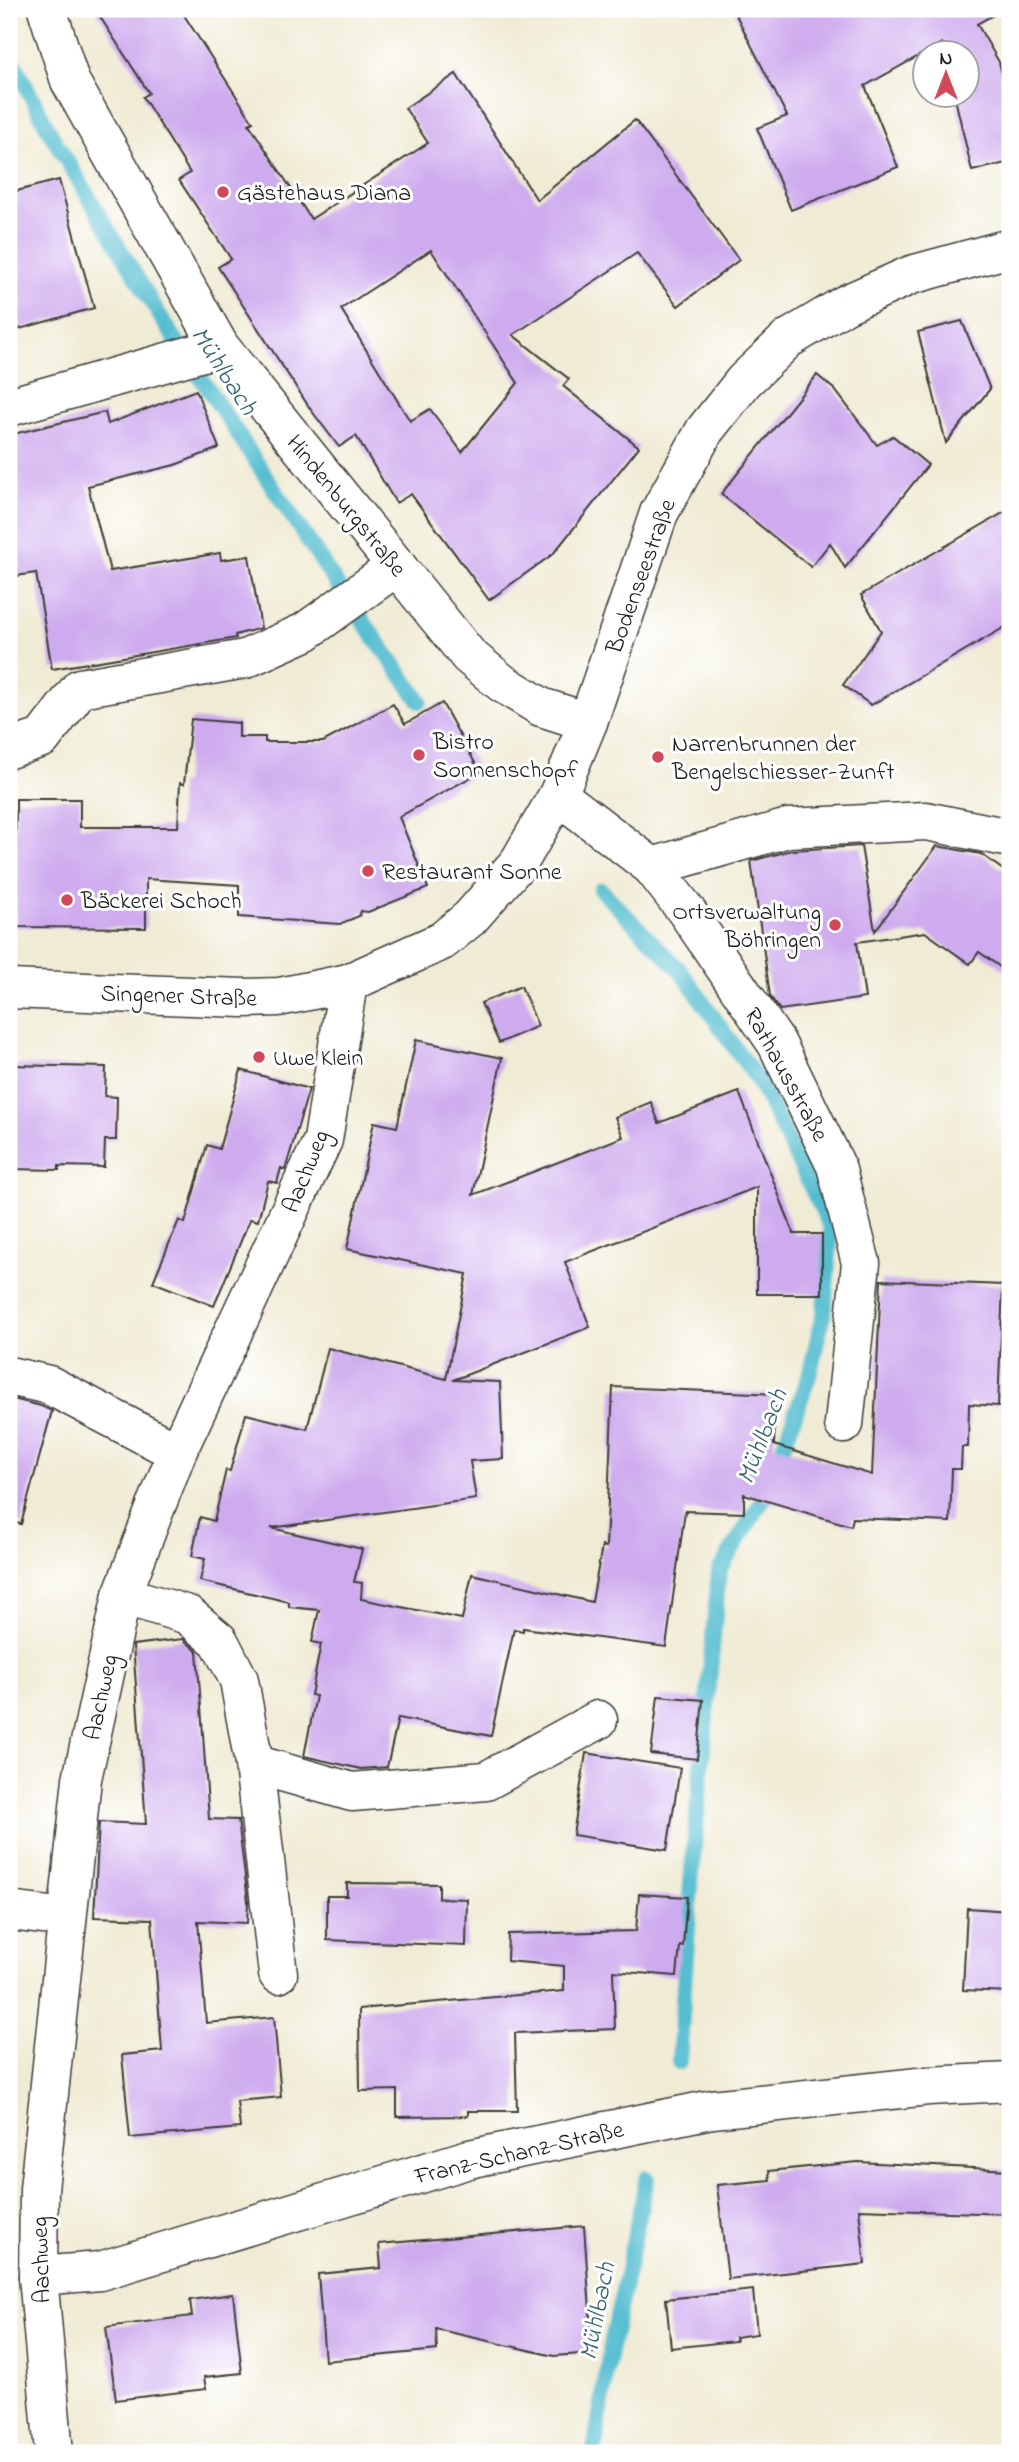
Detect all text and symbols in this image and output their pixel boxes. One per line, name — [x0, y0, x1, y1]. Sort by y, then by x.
north arrow — [911, 38, 981, 108]
text: N — [940, 46, 953, 73]
place label: Gästehaus Diana — [237, 177, 411, 212]
marker: Gästehaus Diana — [215, 184, 231, 200]
water label: Mühlbach — [180, 320, 266, 424]
street label: Hindenburgstraße — [276, 428, 414, 586]
street label: Bodenseestraße — [598, 494, 687, 660]
place label: Bistro Sonnenschopf — [432, 726, 579, 789]
place label: Narrenbrunnen der Bengelschiesser-Zunft — [671, 728, 895, 791]
marker: Bistro Sonnenschopf — [411, 747, 427, 763]
marker: Narrenbrunnen der Bengelschiesser-Zunft — [650, 749, 666, 765]
place label: Restaurant Sonne — [382, 856, 562, 891]
marker: Restaurant Sonne — [360, 863, 376, 879]
place label: Bäckerei Schoch — [80, 885, 242, 920]
marker: Bäckerei Schoch — [59, 892, 75, 908]
place label: Ortsverwaltung Böhringen — [672, 896, 821, 959]
marker: Ortsverwaltung Böhringen — [827, 917, 843, 933]
street label: Singener Straße — [100, 977, 258, 1018]
street label: Rathausstraße — [734, 1002, 836, 1149]
place label: Uwe Klein — [273, 1042, 363, 1077]
marker: Uwe Klein — [251, 1049, 267, 1065]
street label: Aachweg — [275, 1125, 340, 1219]
water label: Mühlbach — [728, 1383, 800, 1490]
street label: Aachweg — [76, 1651, 129, 1744]
street label: Franz-Schanz-Straße — [411, 2113, 628, 2196]
street label: Aachweg — [23, 2216, 62, 2304]
water label: Mühlbach — [571, 2259, 627, 2364]

